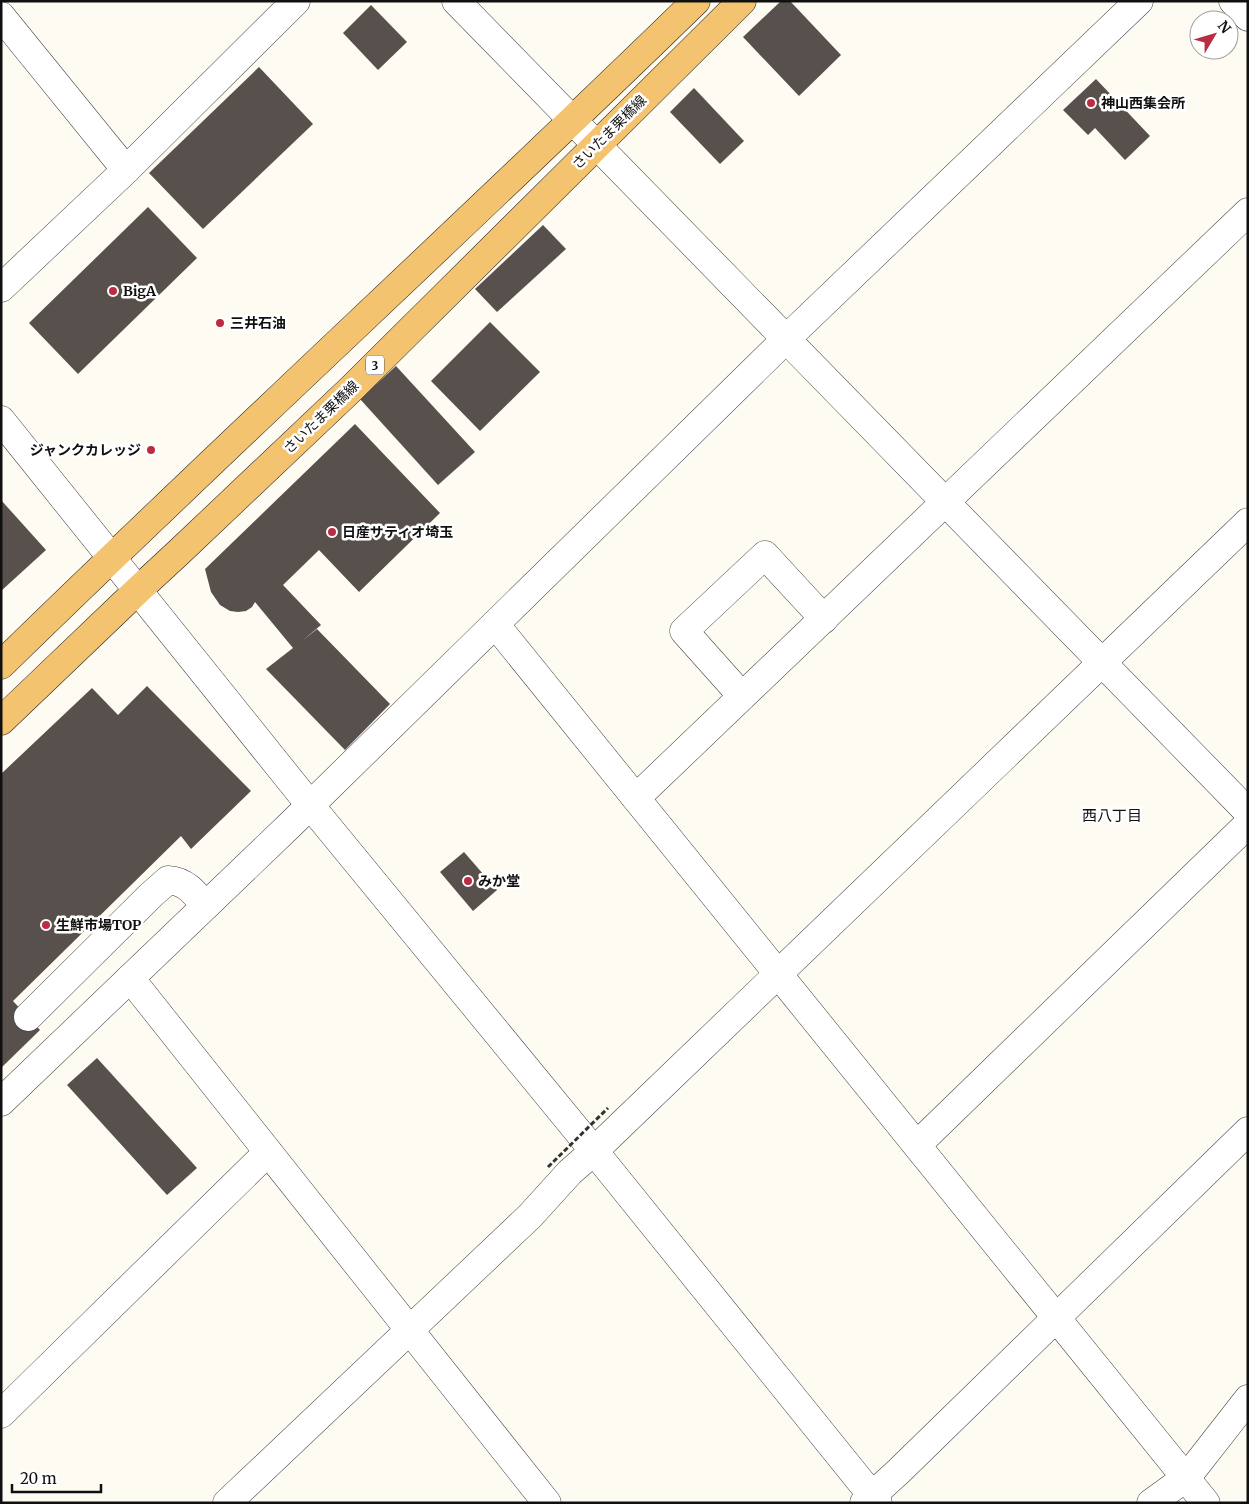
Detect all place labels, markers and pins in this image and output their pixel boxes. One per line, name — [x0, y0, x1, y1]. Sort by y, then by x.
place label: 神山西集会所 — [1101, 94, 1185, 112]
marker: 神山西集会所 — [1085, 97, 1097, 109]
place label: BigA — [123, 282, 157, 300]
marker: BigA — [107, 285, 119, 297]
place label: 三井石油 — [230, 314, 286, 332]
marker: 三井石油 — [214, 317, 226, 329]
place label: ジャンクカレッジ — [30, 441, 141, 459]
marker: ジャンクカレッジ — [145, 444, 157, 456]
place label: 日産サティオ埼玉 — [342, 523, 453, 541]
marker: 日産サティオ埼玉 — [326, 526, 338, 538]
place label: みか堂 — [478, 872, 520, 890]
marker: みか堂 — [462, 875, 474, 887]
place label: 生鮮市場TOP — [56, 916, 141, 934]
marker: 生鮮市場TOP — [40, 919, 52, 931]

